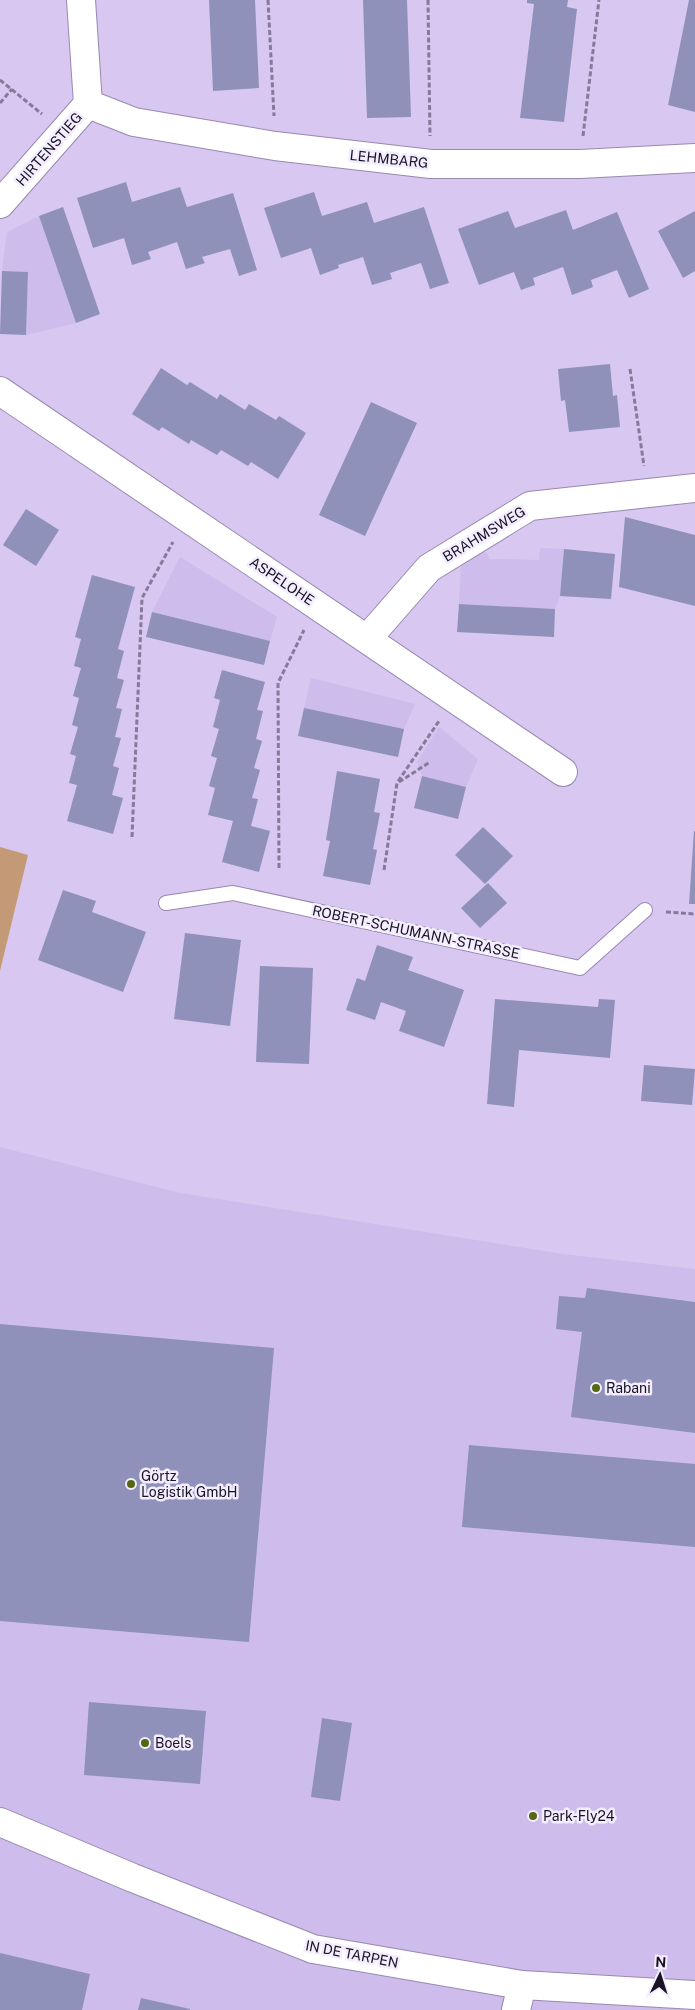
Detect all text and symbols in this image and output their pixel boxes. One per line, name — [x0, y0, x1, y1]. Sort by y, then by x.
street label: HIRTENSTIEG — [13, 109, 85, 189]
street label: LEHMBARG — [349, 147, 429, 171]
street label: BRAHMSWEG — [440, 503, 528, 565]
street label: ASPELOHE — [247, 554, 317, 608]
street label: ROBERT-SCHUMANN-STRASSE — [311, 902, 521, 962]
place label: Rabani — [606, 1380, 651, 1396]
marker: Rabani — [590, 1382, 602, 1394]
place label: Görtz Logistik GmbH — [141, 1468, 237, 1500]
marker: Görtz Logistik GmbH — [125, 1478, 137, 1490]
place label: Boels — [155, 1735, 191, 1751]
marker: Boels — [139, 1737, 151, 1749]
place label: Park-Fly24 — [543, 1808, 615, 1824]
marker: Park-Fly24 — [527, 1810, 539, 1822]
street label: IN DE TARPEN — [304, 1937, 400, 1971]
north arrow — [635, 1950, 685, 2000]
text: N — [655, 1954, 667, 1970]

